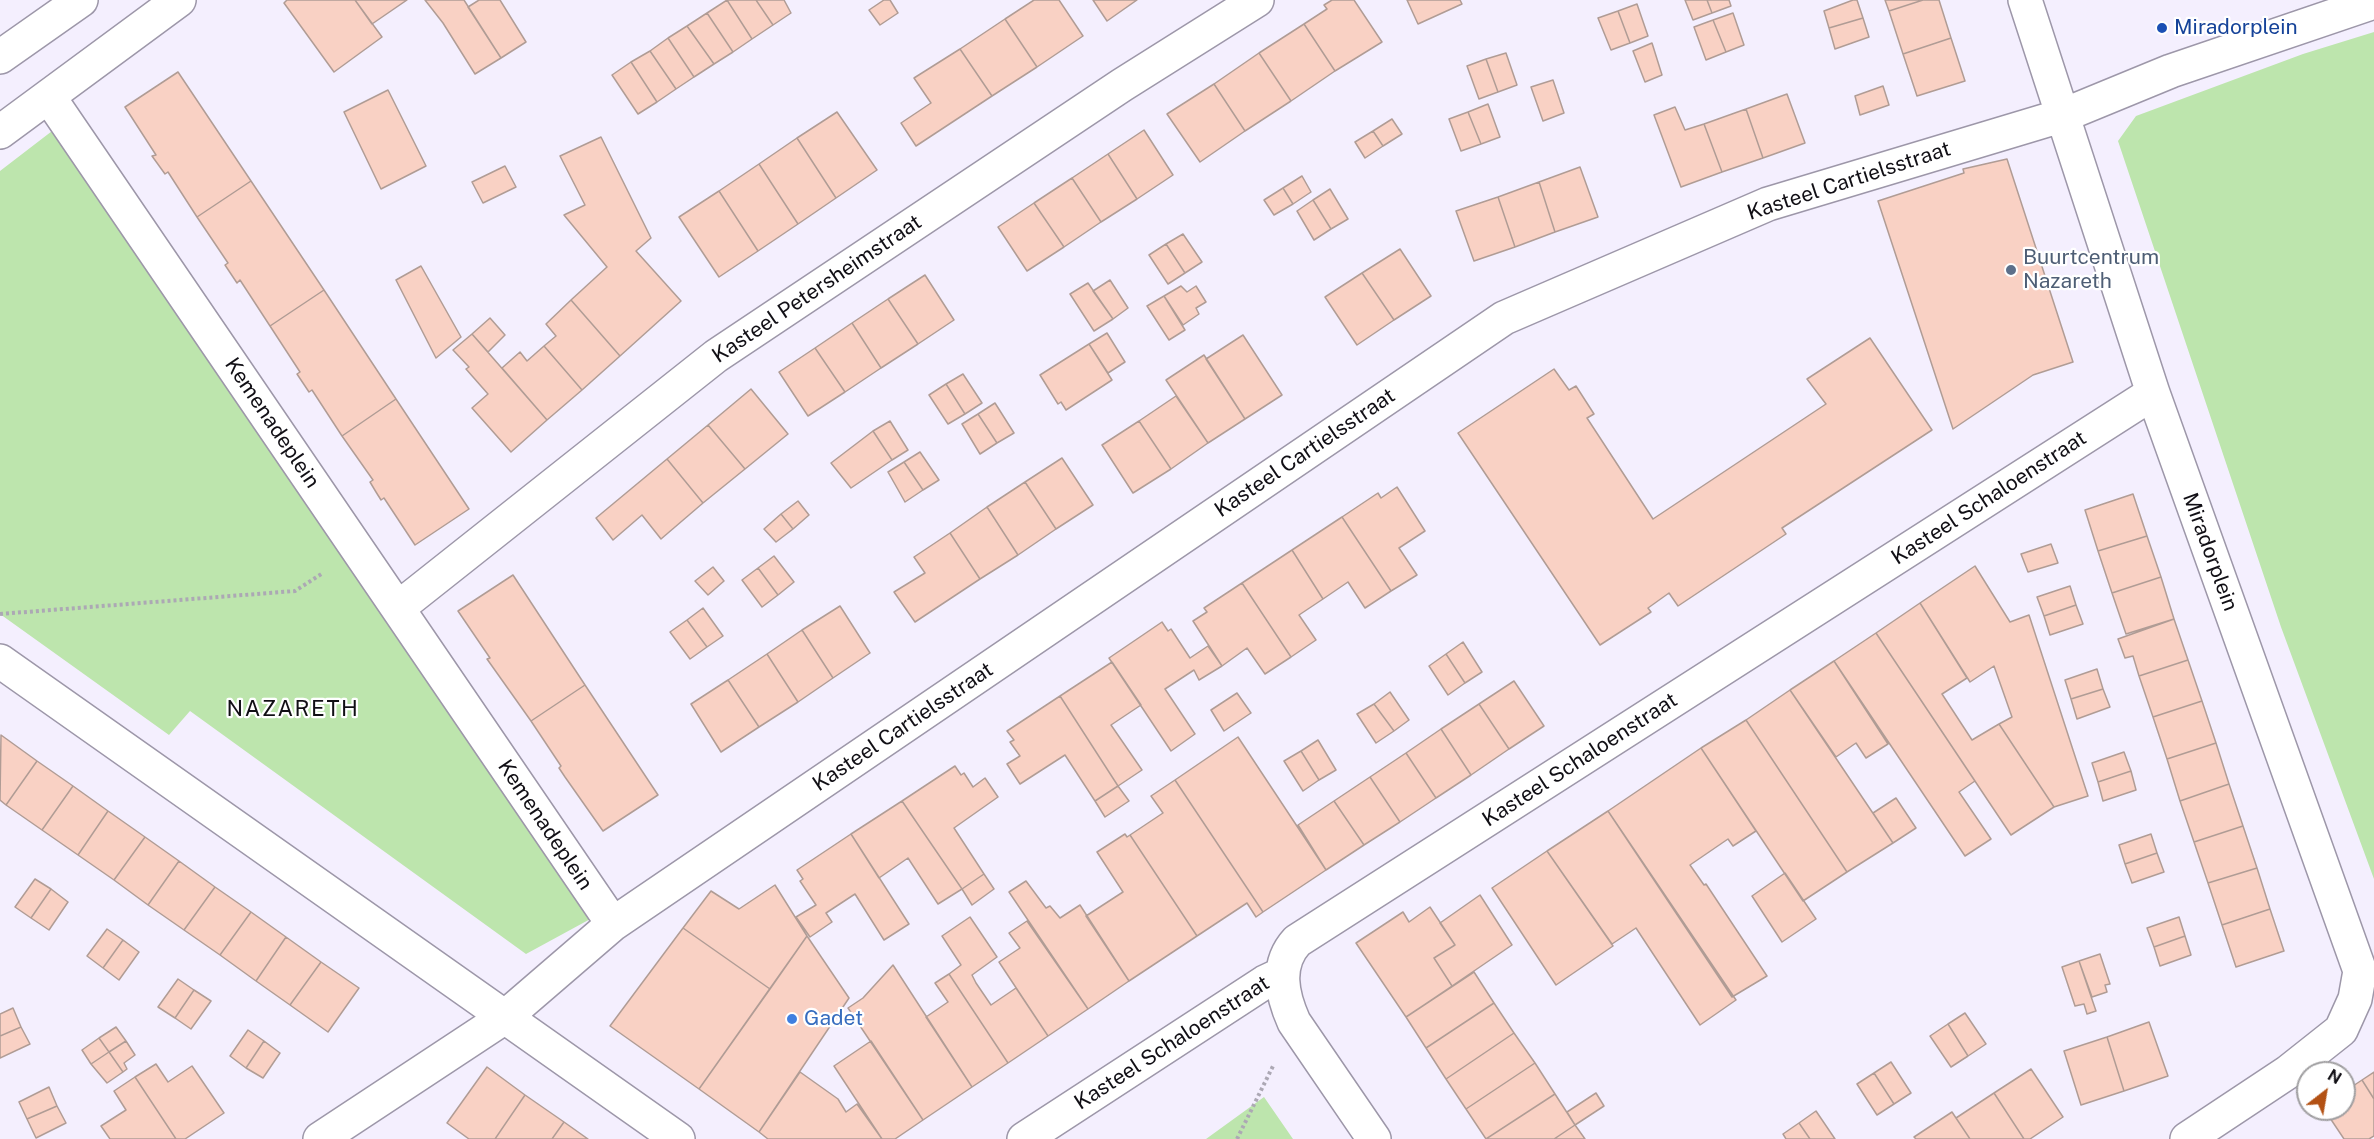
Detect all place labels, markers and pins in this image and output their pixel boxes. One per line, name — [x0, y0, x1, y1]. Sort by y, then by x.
place label: Miradorplein — [2174, 15, 2298, 41]
marker: Miradorplein — [2155, 21, 2169, 35]
place label: Buurtcentrum Nazareth — [2023, 245, 2159, 295]
marker: Buurtcentrum Nazareth — [2004, 263, 2018, 277]
place label: Gadet — [804, 1006, 863, 1032]
marker: Gadet — [785, 1012, 799, 1026]

